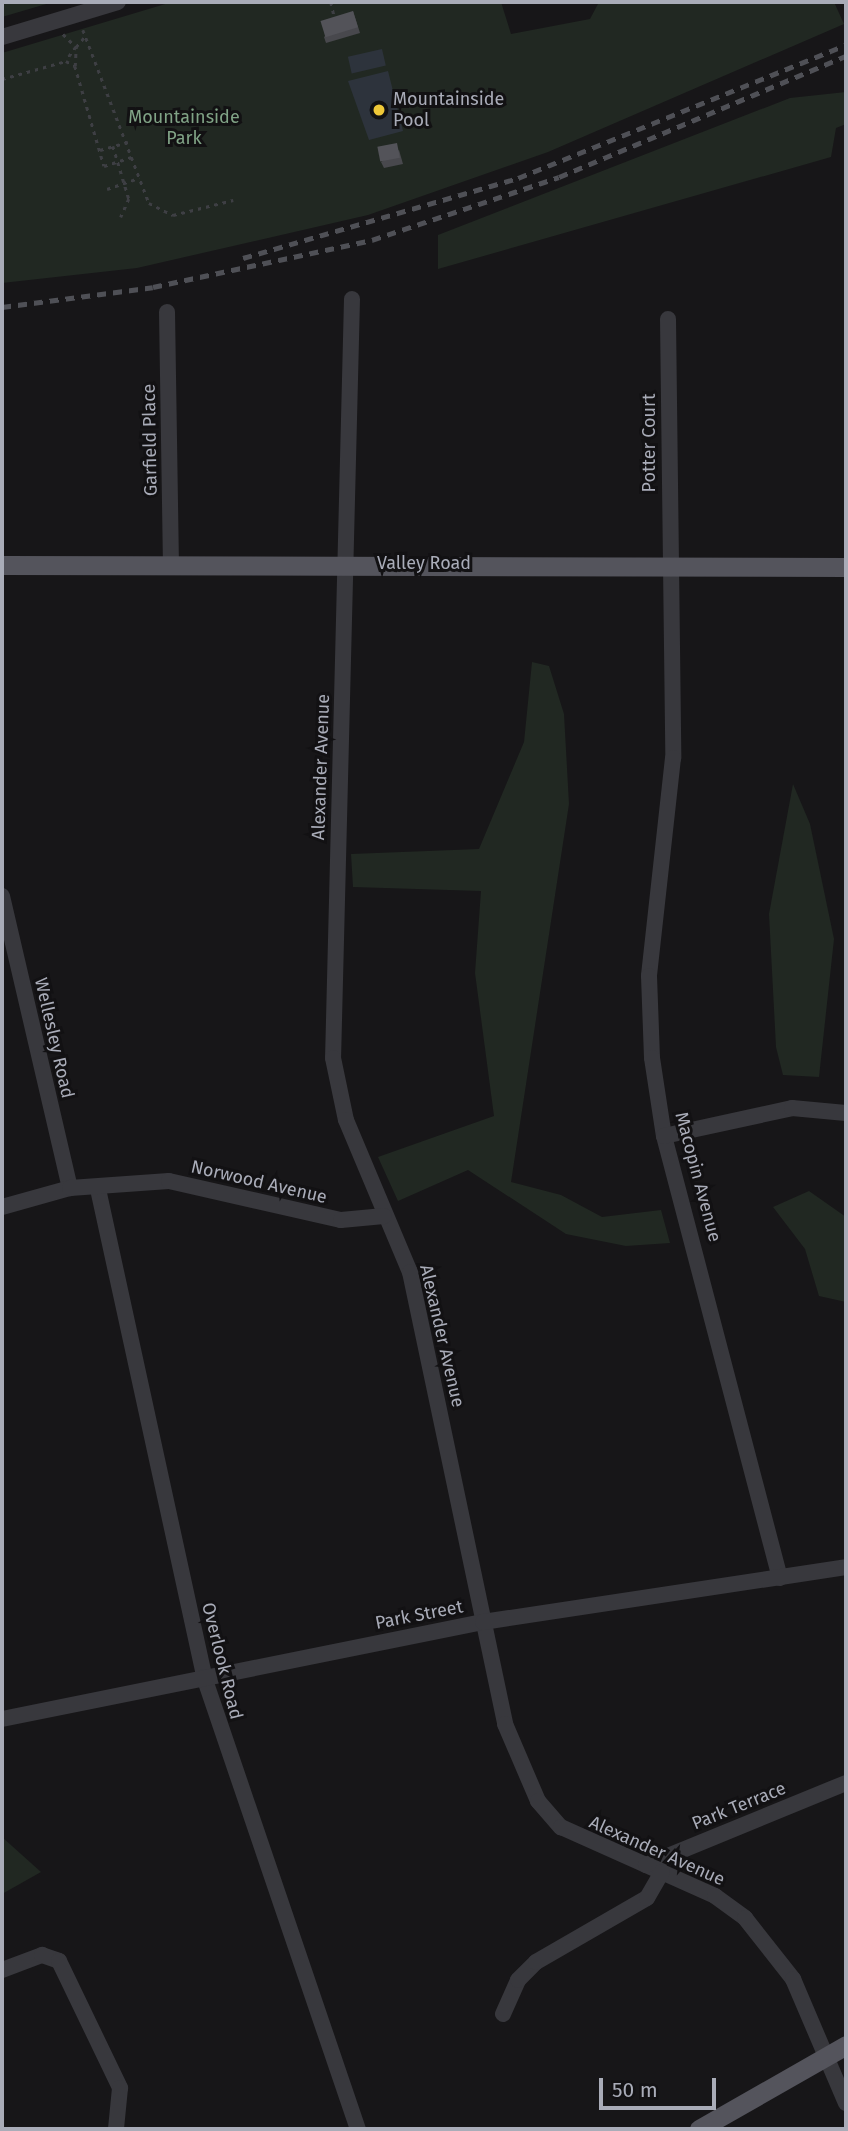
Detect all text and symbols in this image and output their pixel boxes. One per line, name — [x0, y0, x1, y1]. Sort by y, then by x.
place label: Mountainside Pool — [393, 89, 504, 132]
marker: Mountainside Pool — [371, 102, 387, 118]
park label: Mountainside Park — [128, 107, 240, 150]
street label: Garfield Place — [138, 384, 162, 496]
street label: Potter Court — [638, 394, 660, 492]
street label: Valley Road — [377, 552, 471, 574]
street label: Alexander Avenue — [308, 694, 334, 840]
street label: Wellesley Road — [30, 976, 78, 1100]
street label: Macopin Avenue — [670, 1110, 726, 1244]
street label: Norwood Avenue — [189, 1156, 329, 1208]
street label: Alexander Avenue — [415, 1262, 469, 1410]
street label: Park Street — [373, 1596, 465, 1634]
street label: Overlook Road — [197, 1600, 247, 1722]
street label: Park Terrace — [689, 1777, 789, 1835]
street label: Alexander Avenue — [586, 1811, 728, 1891]
scale bar — [603, 2064, 720, 2108]
text: 50 m — [612, 2077, 658, 2103]

